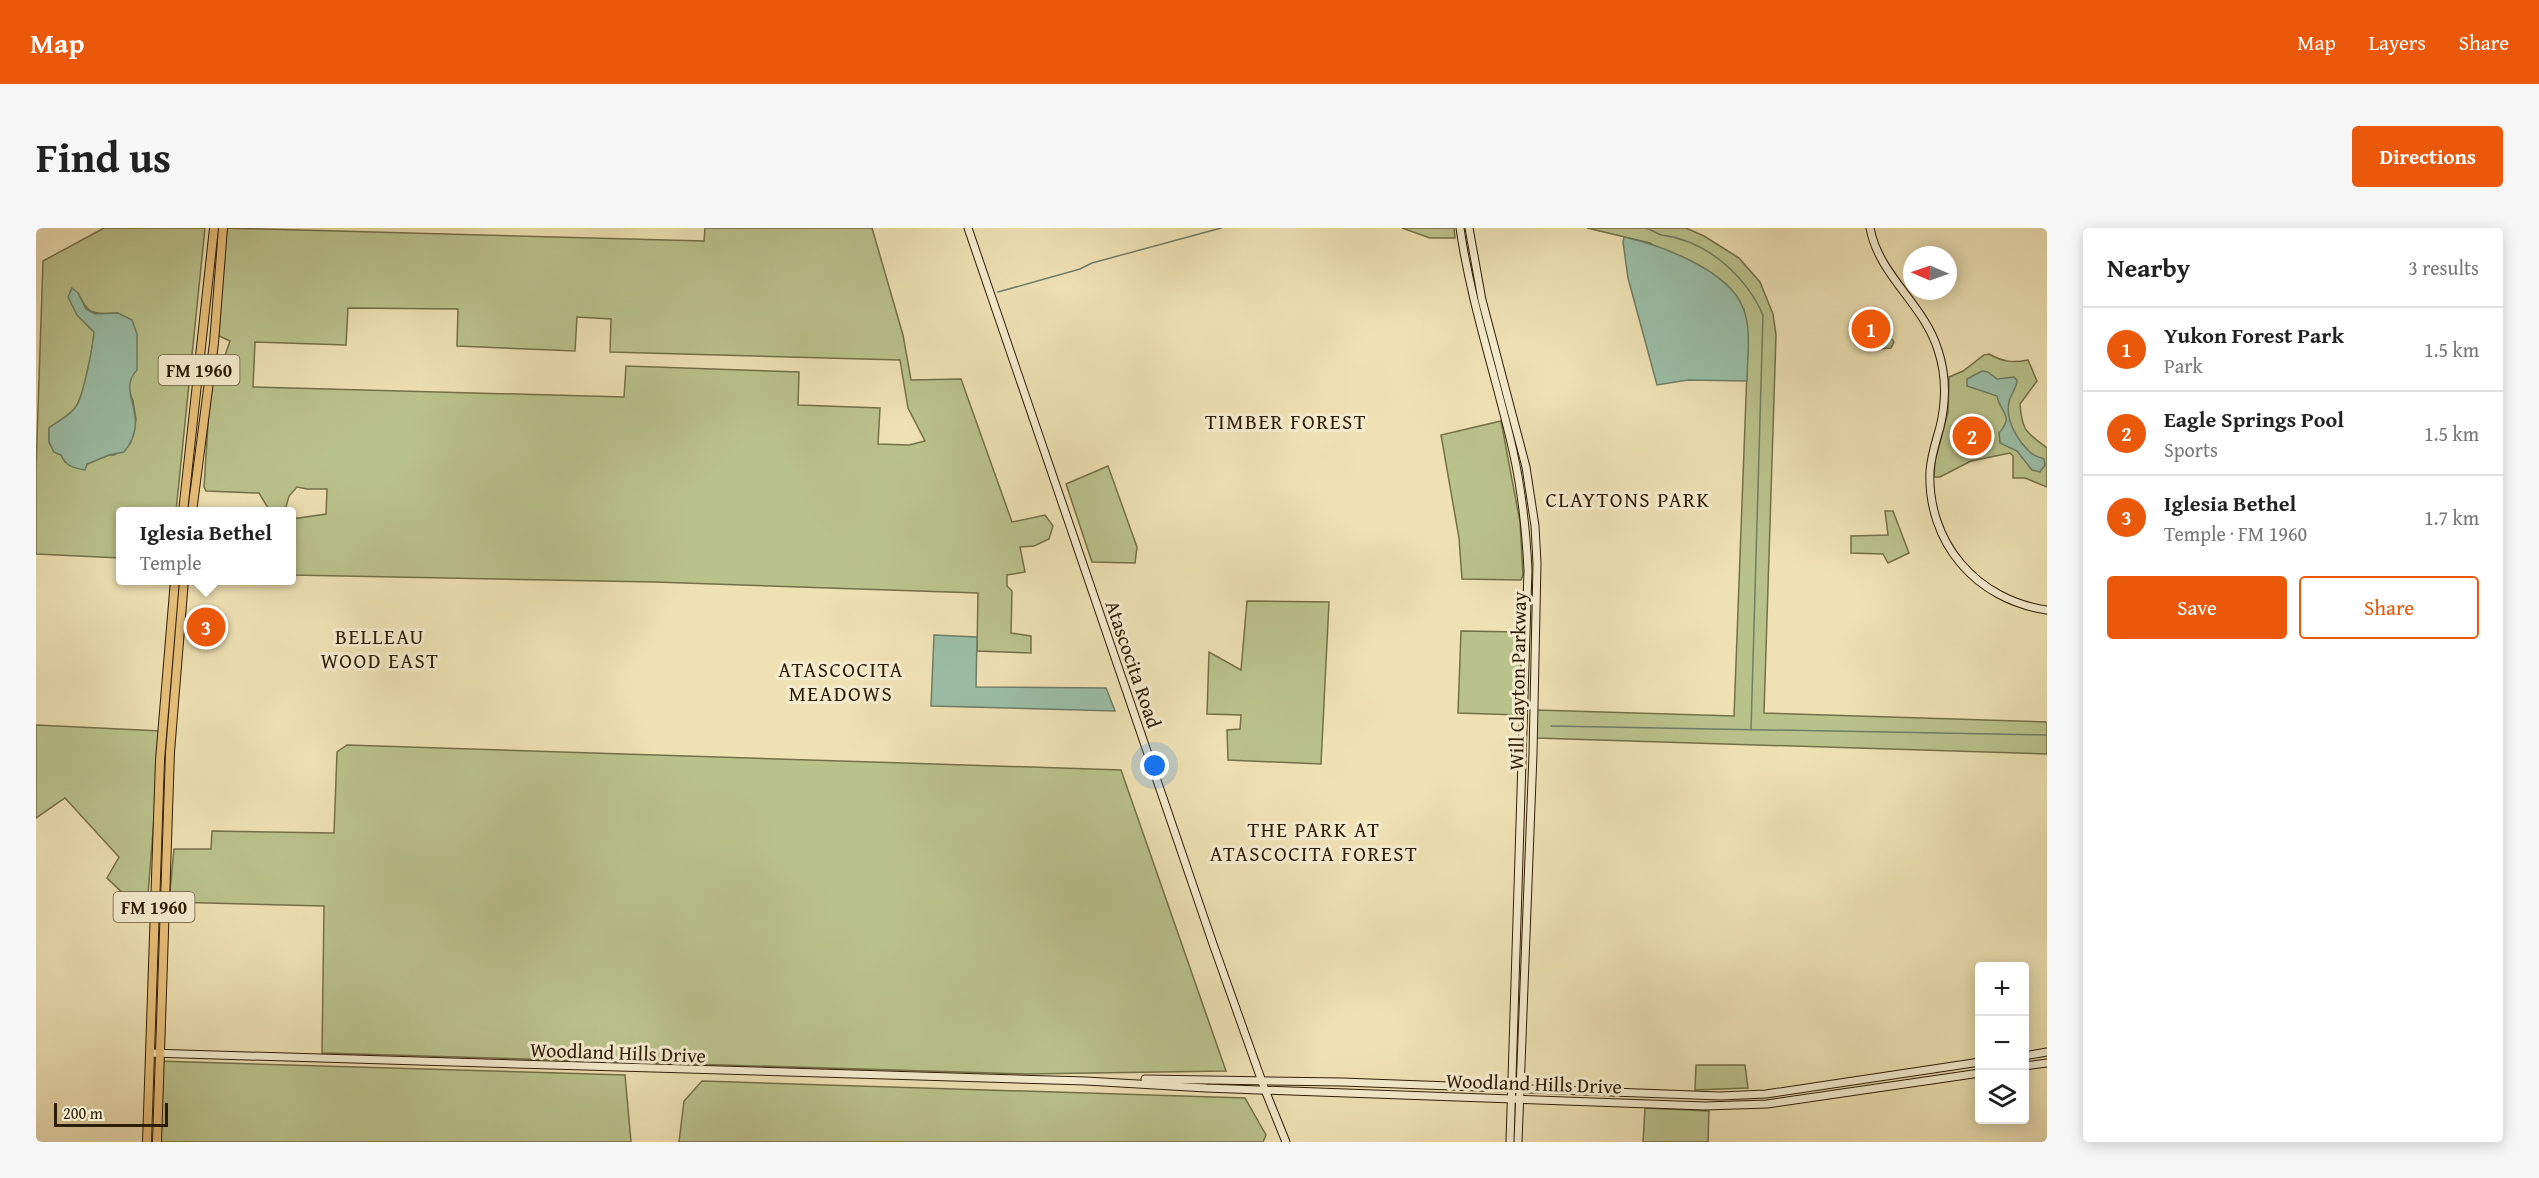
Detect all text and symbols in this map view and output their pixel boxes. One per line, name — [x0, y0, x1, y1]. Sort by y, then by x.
text: Map — [30, 22, 84, 63]
text: Map — [2297, 27, 2336, 58]
text: Layers — [2369, 27, 2426, 58]
text: Share — [2459, 27, 2509, 58]
text: Find us — [36, 126, 171, 187]
button: Directions — [2352, 126, 2503, 187]
north arrow — [1903, 246, 1957, 300]
text: Nearby — [2107, 248, 2190, 287]
text: 3 results — [2408, 253, 2479, 282]
pin: 1 — [1852, 306, 1890, 352]
text: Yukon Forest Park — [2164, 319, 2344, 351]
text: 1 — [2121, 335, 2132, 364]
text: 1.5 km — [2424, 335, 2479, 364]
text: Park — [2164, 351, 2203, 380]
road number: FM 1960 — [158, 355, 240, 385]
text: Eagle Springs Pool — [2164, 403, 2344, 435]
district label: TIMBER FOREST — [1205, 406, 1367, 437]
pin: 2 — [1952, 414, 1992, 458]
text: 2 — [2121, 419, 2132, 448]
text: 1.5 km — [2424, 419, 2479, 448]
text: Sports — [2164, 435, 2218, 464]
district label: CLAYTONS PARK — [1545, 484, 1711, 515]
text: Iglesia Bethel — [2164, 487, 2296, 519]
text: 3 — [2121, 503, 2132, 532]
text: 1.7 km — [2424, 503, 2479, 532]
popup — [116, 507, 296, 585]
text: Iglesia Bethel — [140, 516, 272, 548]
text: Temple · FM 1960 — [2164, 519, 2307, 548]
text: Temple — [140, 548, 202, 577]
button: Save — [2107, 576, 2287, 639]
button: Share — [2299, 576, 2479, 639]
street label: Will Clayton Parkway — [1501, 591, 1533, 771]
street label: Atascocita Road — [1099, 596, 1169, 732]
pin: 3 — [186, 604, 226, 650]
district label: BELLEAU WOOD EAST — [320, 621, 440, 676]
district label: ATASCOCITA MEADOWS — [778, 654, 904, 709]
your location — [1140, 751, 1169, 780]
district label: THE PARK AT ATASCOCITA FOREST — [1210, 814, 1418, 869]
road number: FM 1960 — [114, 892, 194, 922]
map controls — [1975, 962, 2029, 1124]
button: + — [1975, 962, 2029, 1016]
button: − — [1975, 1016, 2029, 1070]
street label: Woodland Hills Drive — [530, 1034, 706, 1070]
street label: Woodland Hills Drive — [1446, 1065, 1622, 1101]
button: layers — [1975, 1070, 2029, 1124]
scale bar — [54, 1100, 168, 1128]
text: 200 m — [63, 1101, 103, 1125]

